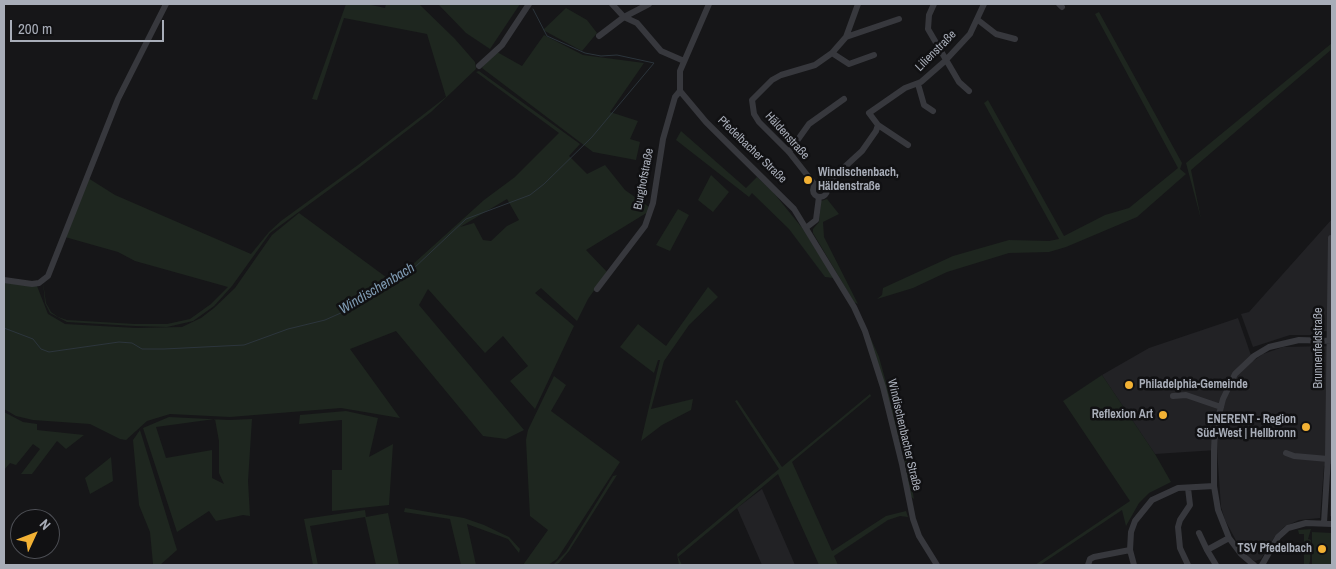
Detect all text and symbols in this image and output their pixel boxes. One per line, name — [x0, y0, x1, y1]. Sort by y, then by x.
scale bar — [12, 10, 166, 42]
text: 200 m — [18, 18, 52, 39]
street label: Lilienstraße — [913, 28, 959, 74]
street label: Häldenstraße — [762, 109, 812, 163]
street label: Pfedelbacher Straße — [715, 113, 789, 187]
street label: Burghofstraße — [631, 147, 657, 211]
place label: Windischenbach, Häldenstraße — [818, 166, 899, 194]
marker: Windischenbach, Häldenstraße — [802, 174, 814, 186]
water label: Windischenbach — [336, 260, 418, 318]
street label: Brunnenfeldstraße — [1312, 308, 1326, 388]
street label: Windischenbacher Straße — [884, 378, 924, 492]
place label: Philadelphia-Gemeinde — [1139, 378, 1248, 392]
marker: Philadelphia-Gemeinde — [1123, 379, 1135, 391]
place label: Reflexion Art — [1092, 408, 1153, 422]
marker: Reflexion Art — [1157, 409, 1169, 421]
place label: ENERENT - Region Süd-West | Hellbronn — [1197, 413, 1296, 441]
marker: ENERENT - Region Süd-West | Hellbronn — [1300, 421, 1312, 433]
north arrow — [10, 509, 60, 559]
text: N — [36, 515, 55, 534]
place label: TSV Pfedelbach — [1238, 542, 1312, 556]
marker: TSV Pfedelbach — [1316, 543, 1328, 555]

